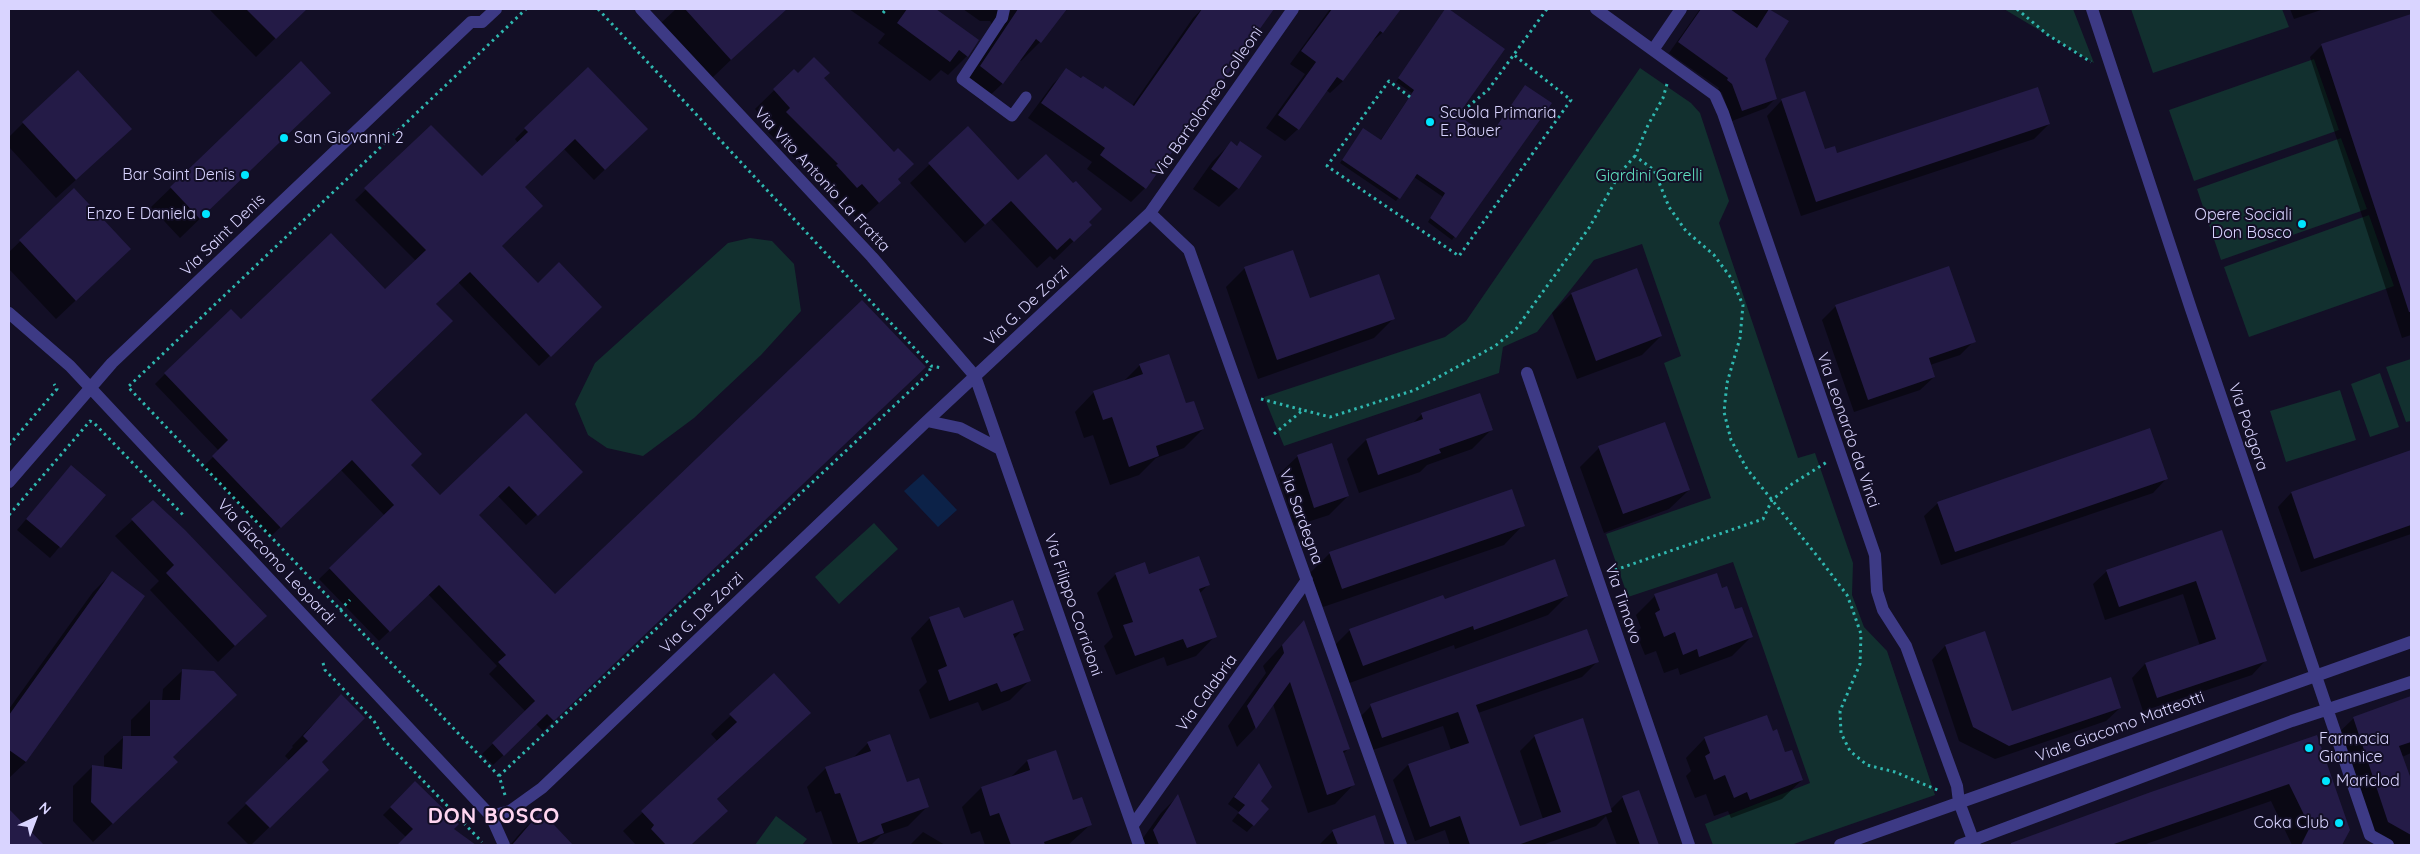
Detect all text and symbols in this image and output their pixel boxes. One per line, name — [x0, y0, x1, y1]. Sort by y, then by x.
street label: Via Bartolomeo Colleoni — [1149, 23, 1267, 181]
place label: Scuola Primaria E. Bauer — [1440, 103, 1556, 141]
street label: Via Vito Antonio La Fratta — [750, 104, 894, 256]
marker: Scuola Primaria E. Bauer — [1424, 116, 1436, 128]
place label: San Giovanni 2 — [294, 128, 404, 148]
marker: San Giovanni 2 — [278, 132, 290, 144]
place label: Bar Saint Denis — [122, 165, 235, 185]
park label: Giardini Garelli — [1596, 166, 1702, 186]
marker: Bar Saint Denis — [239, 169, 251, 181]
street label: Via Saint Denis — [177, 190, 269, 280]
place label: Enzo E Daniela — [86, 204, 196, 224]
place label: Opere Sociali Don Bosco — [2195, 205, 2292, 243]
marker: Enzo E Daniela — [200, 208, 212, 220]
marker: Opere Sociali Don Bosco — [2296, 218, 2308, 230]
street label: Via G. De Zorzi — [981, 262, 1073, 350]
street label: Via Leonardo da Vinci — [1812, 350, 1884, 510]
street label: Via Podgora — [2224, 380, 2272, 474]
street label: Via Sardegna — [1275, 467, 1327, 567]
street label: Via Giacomo Leopardi — [213, 495, 339, 629]
street label: Via Filippo Corridoni — [1040, 531, 1106, 679]
street label: Via Timavo — [1600, 561, 1646, 647]
street label: Via G. De Zorzi — [656, 568, 748, 658]
street label: Via Calabria — [1173, 651, 1241, 735]
street label: Viale Giacomo Matteotti — [2033, 688, 2207, 766]
place label: Farmacia Giannice — [2319, 729, 2389, 767]
marker: Farmacia Giannice — [2303, 742, 2315, 754]
place label: Mariclod — [2336, 771, 2400, 791]
marker: Mariclod — [2320, 775, 2332, 787]
north arrow — [10, 794, 60, 844]
text: N — [35, 798, 55, 818]
district label: DON BOSCO — [427, 804, 561, 830]
place label: Coka Club — [2253, 813, 2329, 833]
marker: Coka Club — [2333, 817, 2345, 829]

